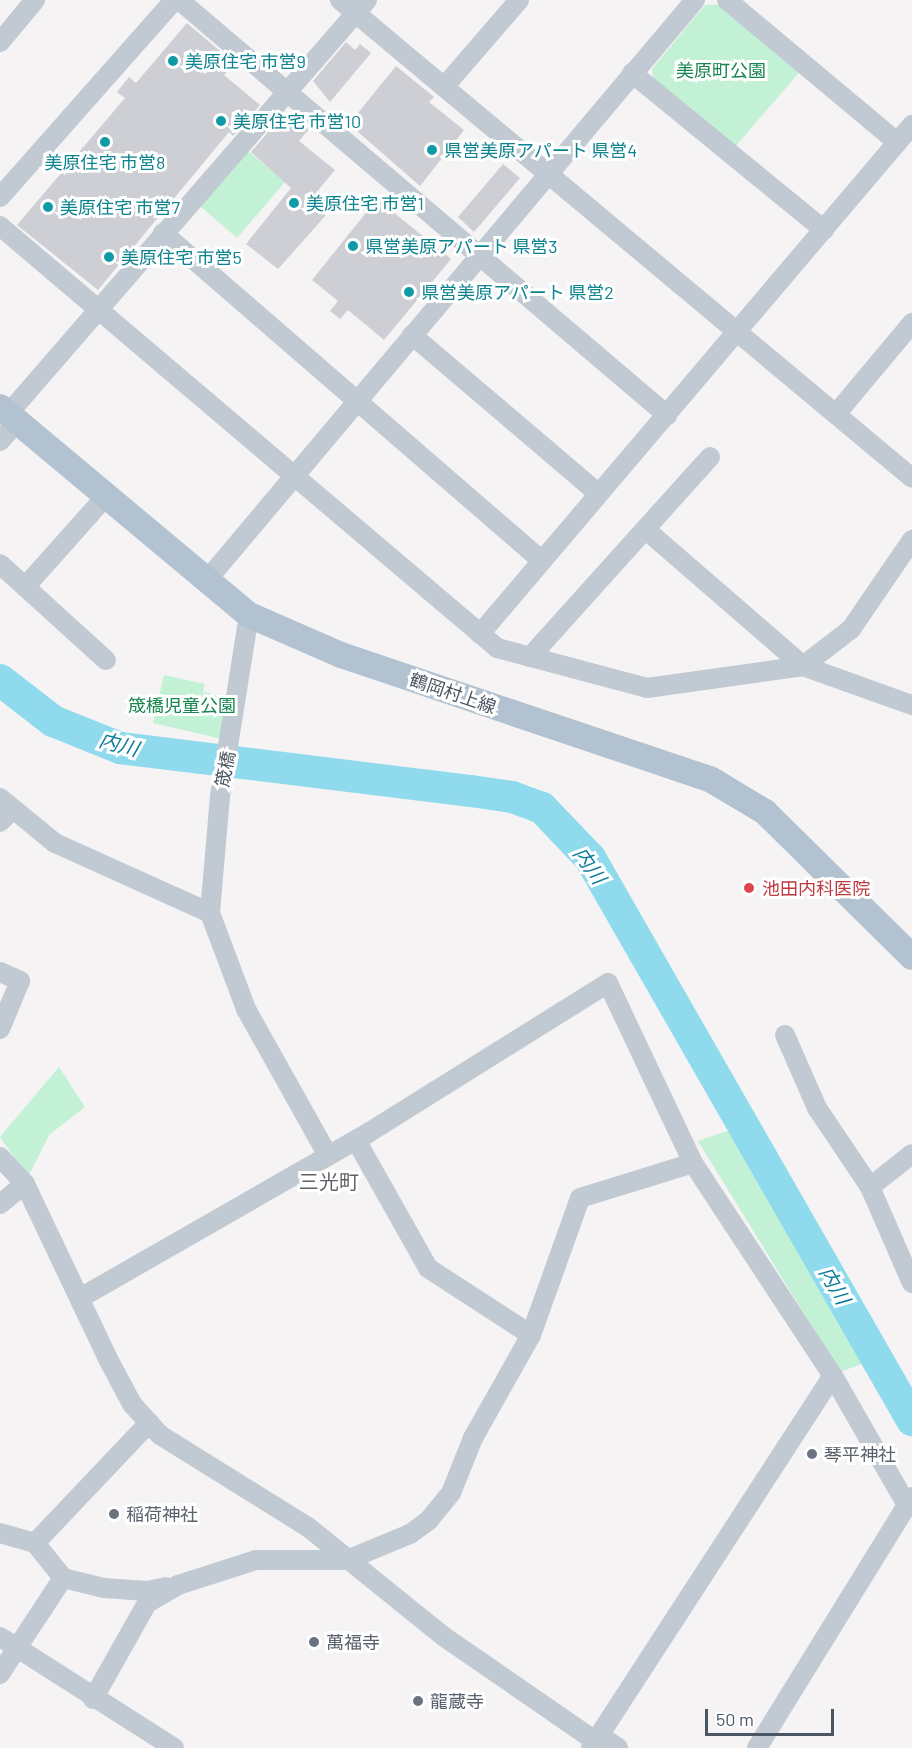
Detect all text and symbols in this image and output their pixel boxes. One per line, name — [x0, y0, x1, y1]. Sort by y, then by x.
place label: 美原住宅 市営9 — [185, 50, 306, 72]
marker: 美原住宅 市営9 — [166, 54, 180, 68]
park label: 美原町公園 — [676, 59, 766, 81]
place label: 美原住宅 市営10 — [233, 110, 361, 132]
marker: 美原住宅 市営10 — [214, 114, 228, 128]
marker: 美原住宅 市営8 — [98, 135, 112, 149]
place label: 県営美原アパート 県営4 — [444, 139, 638, 161]
marker: 県営美原アパート 県営4 — [425, 143, 439, 157]
place label: 美原住宅 市営8 — [45, 151, 165, 173]
place label: 美原住宅 市営1 — [306, 192, 424, 214]
place label: 美原住宅 市営7 — [60, 196, 180, 218]
marker: 美原住宅 市営1 — [287, 196, 301, 210]
marker: 美原住宅 市営7 — [41, 200, 55, 214]
place label: 県営美原アパート 県営3 — [365, 235, 558, 257]
marker: 県営美原アパート 県営3 — [346, 239, 360, 253]
place label: 美原住宅 市営5 — [121, 246, 242, 268]
marker: 美原住宅 市営5 — [102, 250, 116, 264]
place label: 県営美原アパート 県営2 — [421, 281, 614, 303]
marker: 県営美原アパート 県営2 — [402, 285, 416, 299]
street label: 鶴岡村上線 — [407, 668, 499, 718]
park label: 筬橋児童公園 — [128, 694, 236, 716]
water label: 内川 — [97, 727, 141, 761]
street label: 筬橋 — [211, 749, 239, 789]
water label: 内川 — [569, 842, 611, 888]
place label: 池田内科医院 — [762, 877, 870, 899]
marker: 池田内科医院 — [740, 879, 758, 897]
district label: 三光町 — [299, 1169, 359, 1193]
water label: 内川 — [815, 1262, 855, 1308]
place label: 琴平神社 — [824, 1443, 896, 1465]
marker: 琴平神社 — [805, 1447, 819, 1461]
place label: 稲荷神社 — [126, 1503, 198, 1525]
marker: 稲荷神社 — [107, 1507, 121, 1521]
place label: 萬福寺 — [326, 1631, 380, 1653]
marker: 萬福寺 — [307, 1635, 321, 1649]
place label: 龍蔵寺 — [430, 1690, 484, 1712]
marker: 龍蔵寺 — [411, 1694, 425, 1708]
scale bar — [708, 1697, 837, 1735]
text: 50 m — [716, 1708, 754, 1730]

